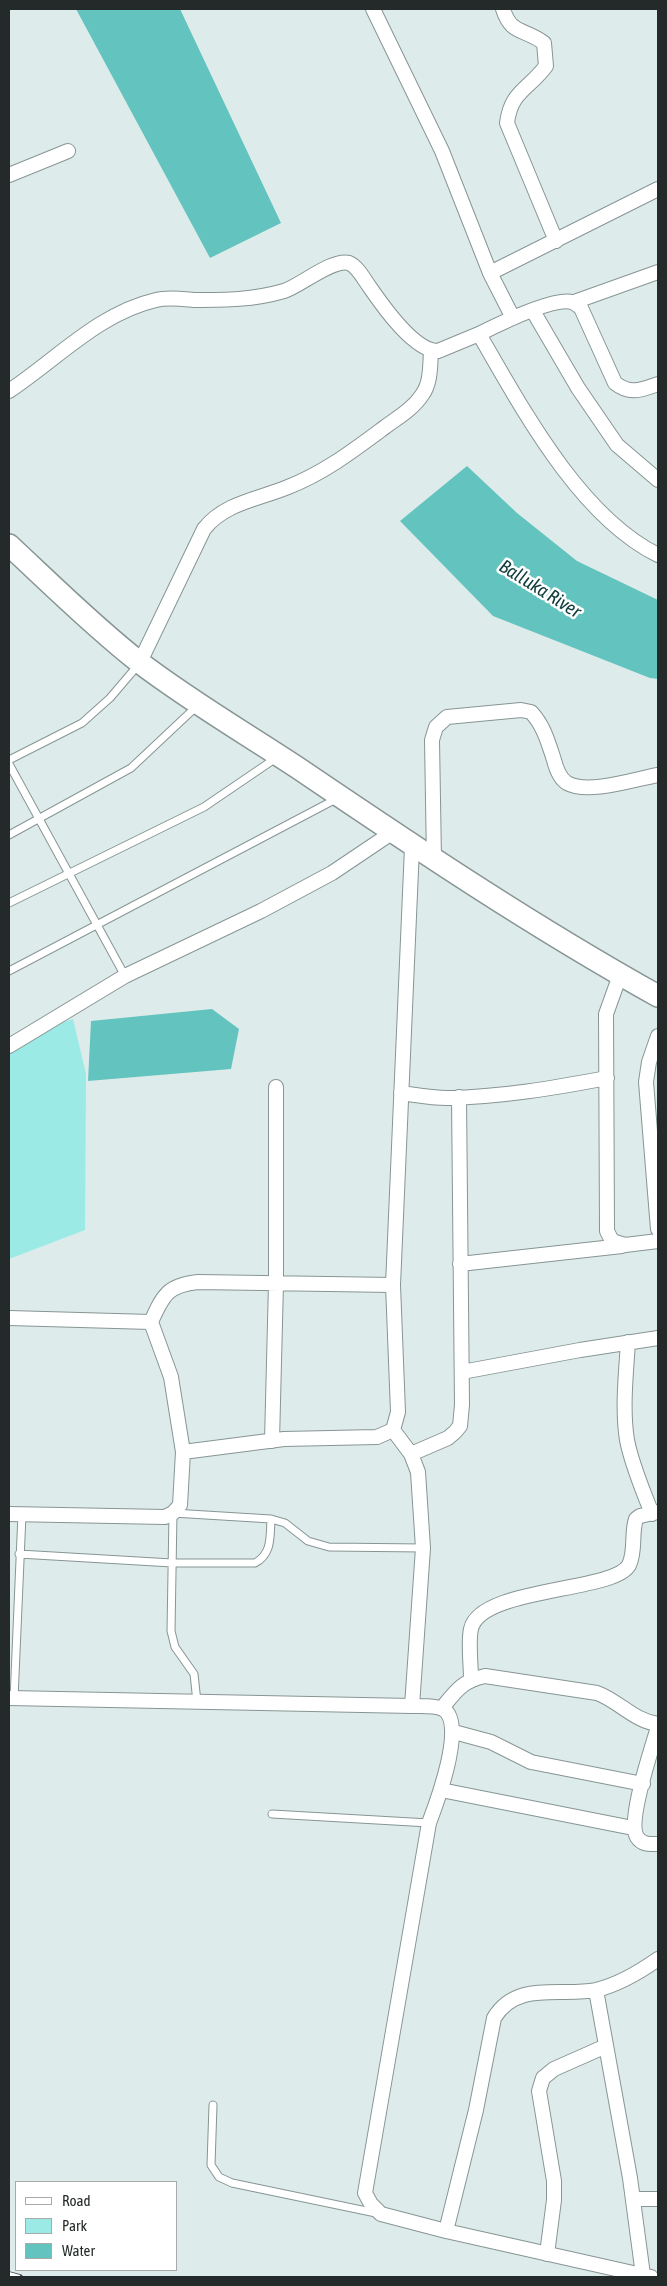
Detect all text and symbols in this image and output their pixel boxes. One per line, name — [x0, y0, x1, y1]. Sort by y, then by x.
water label: Balluka River — [495, 555, 585, 623]
legend — [15, 2181, 178, 2271]
text: Road — [62, 2192, 91, 2209]
text: Park — [62, 2217, 87, 2234]
text: Water — [62, 2242, 95, 2259]

